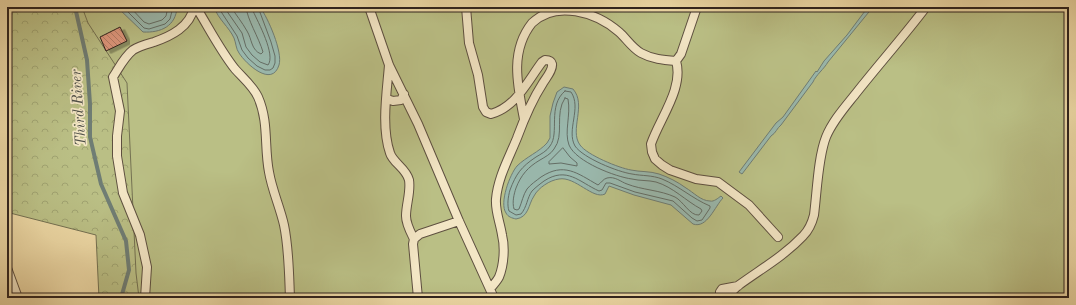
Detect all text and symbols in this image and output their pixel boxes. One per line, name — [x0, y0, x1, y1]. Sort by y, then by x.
water label: Third River — [69, 68, 90, 147]

